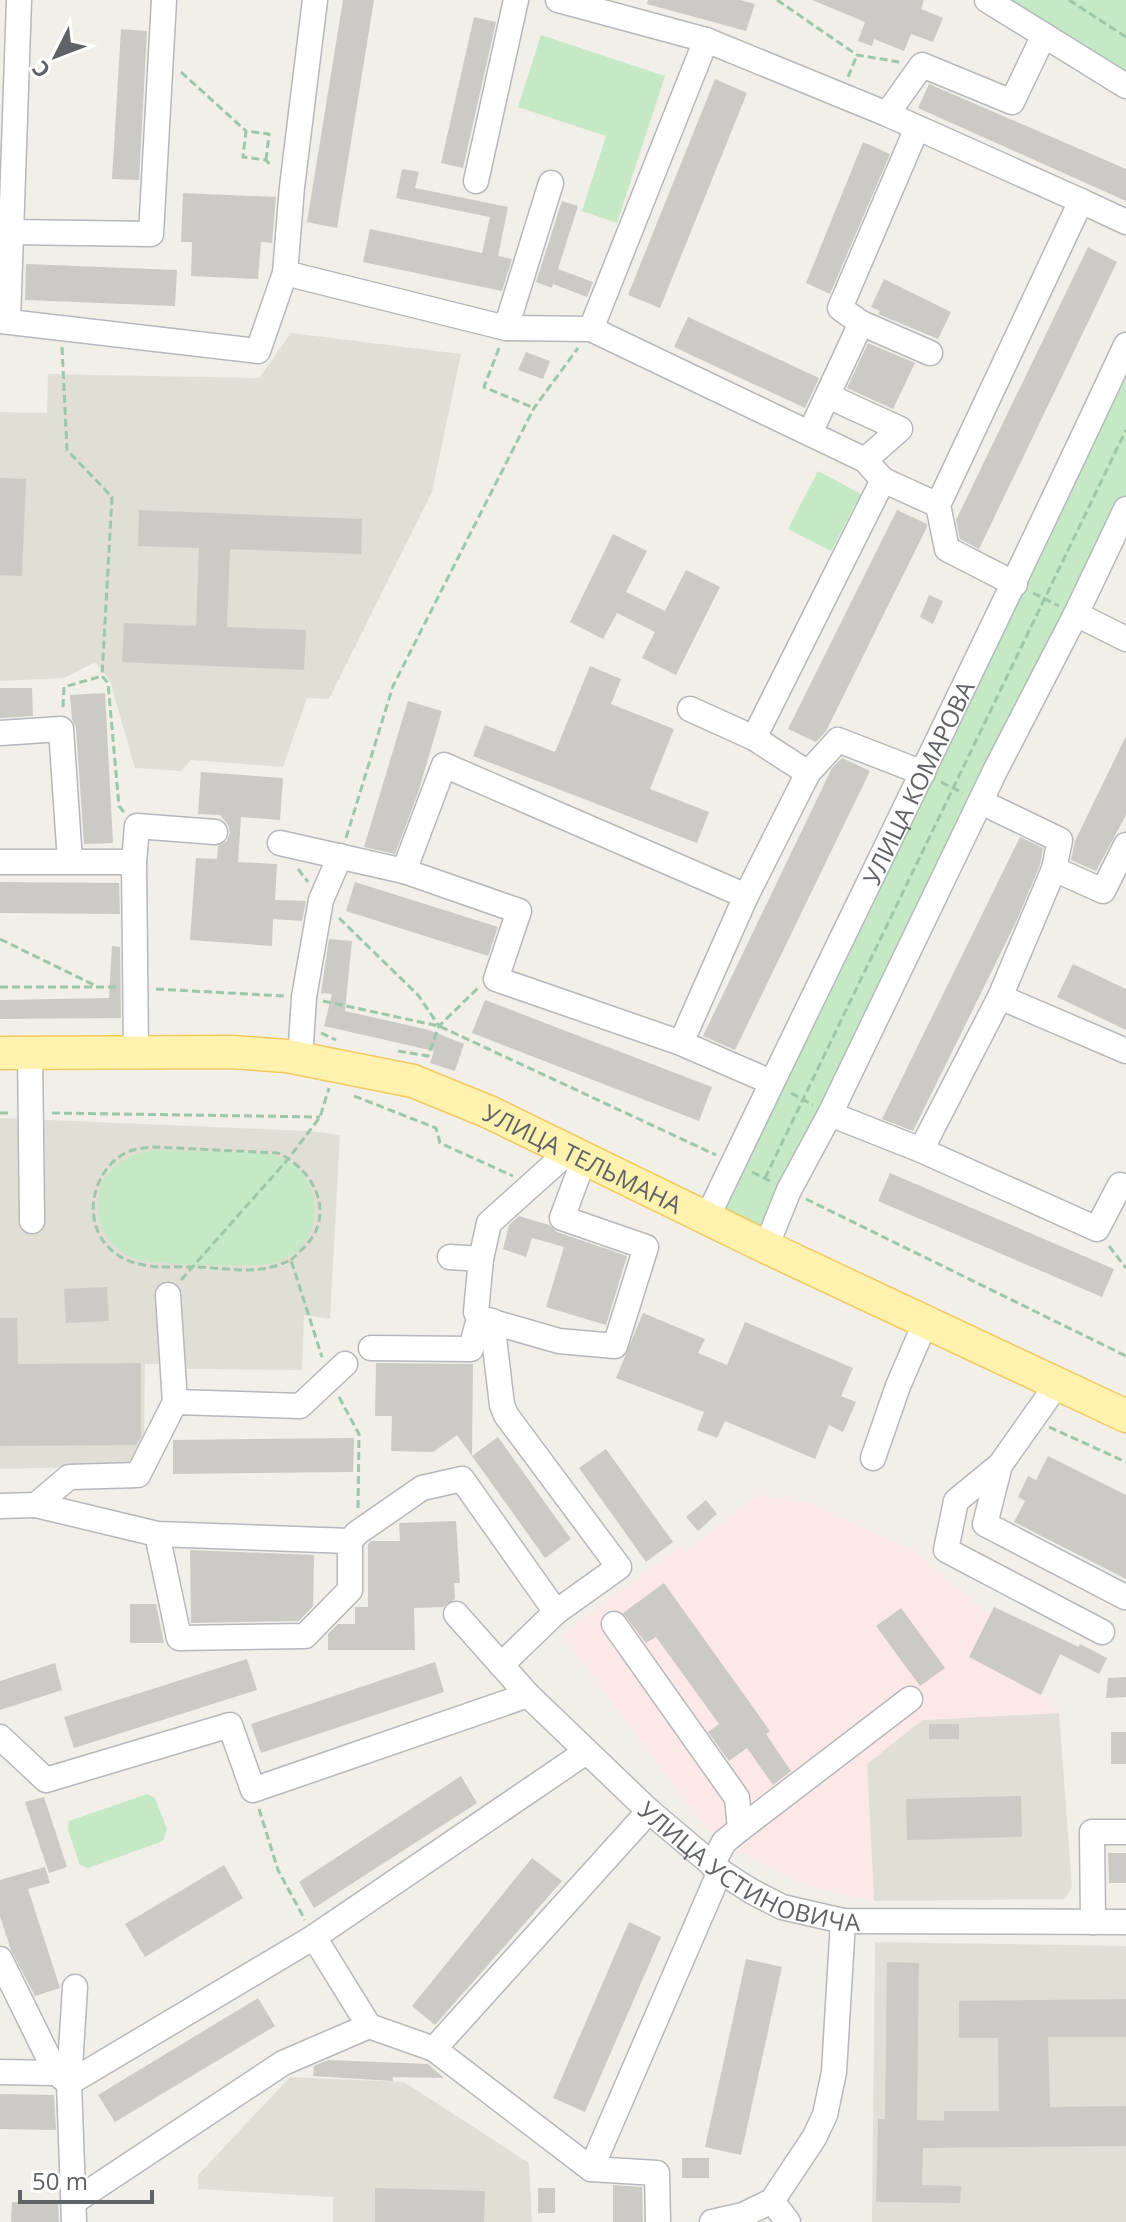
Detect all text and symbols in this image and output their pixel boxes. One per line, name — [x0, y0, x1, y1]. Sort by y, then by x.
north arrow — [16, 16, 96, 96]
text: С — [25, 55, 56, 85]
street label: УЛИЦА КОМАРОВА — [854, 674, 981, 890]
street label: УЛИЦА ТЕЛЬМАНА — [478, 1095, 688, 1221]
street label: УЛИЦА УСТИНОВИЧА — [632, 1793, 861, 1938]
scale bar — [20, 2154, 152, 2204]
text: 50 m — [32, 2164, 88, 2197]

